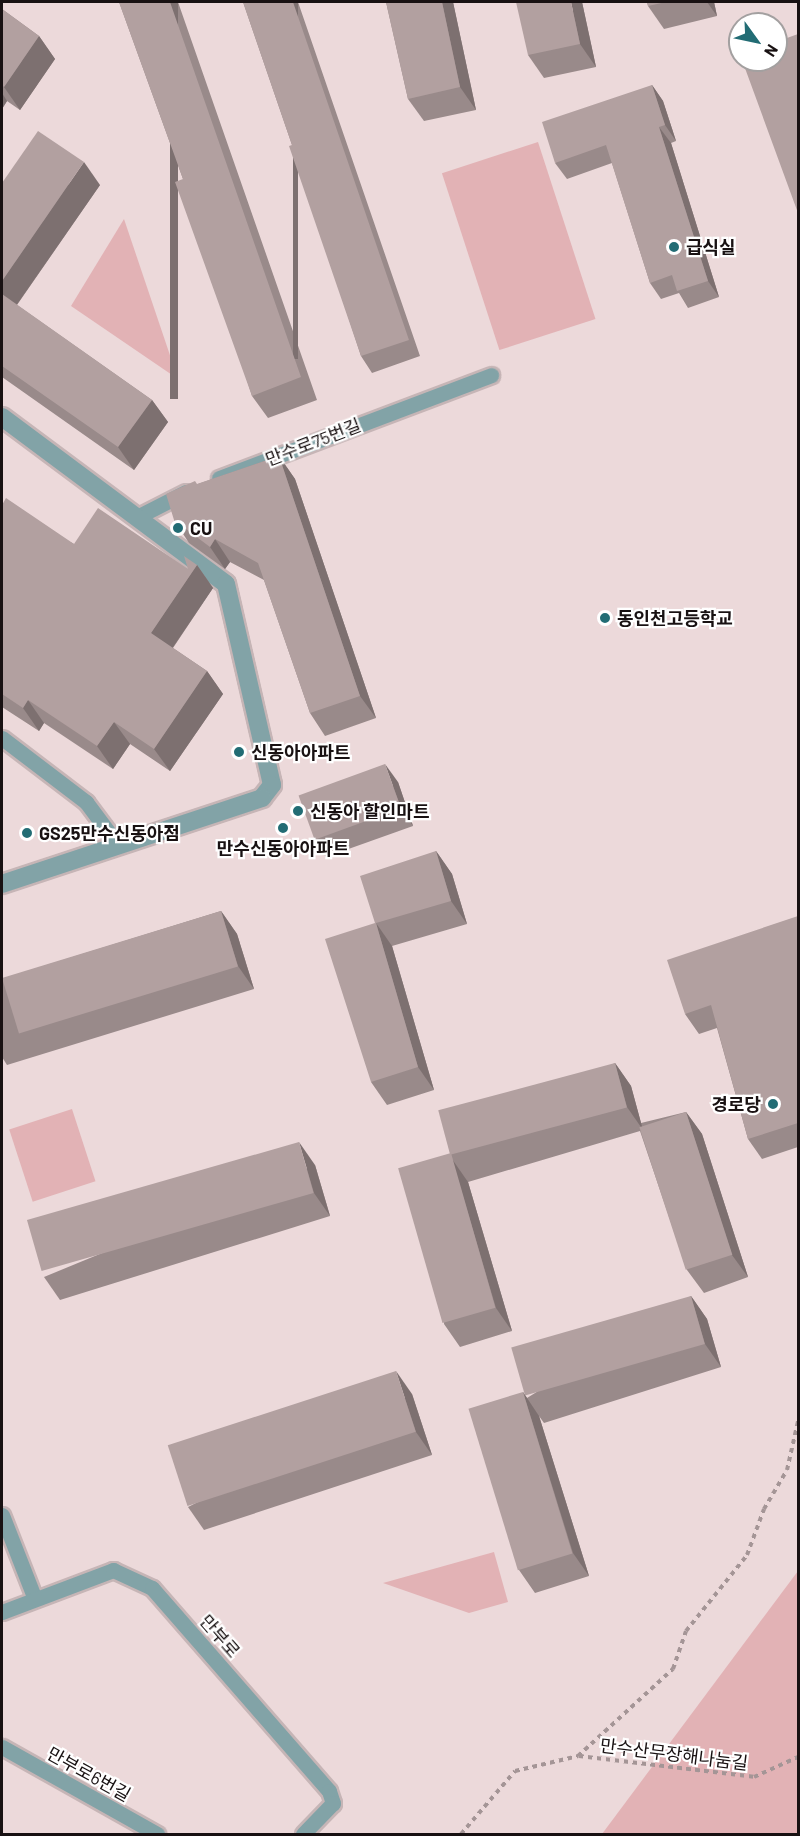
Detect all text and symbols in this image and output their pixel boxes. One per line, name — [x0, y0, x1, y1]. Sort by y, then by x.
north arrow — [728, 12, 788, 72]
text: N — [761, 41, 783, 61]
place label: 급식실 — [686, 236, 736, 258]
marker: 급식실 — [667, 240, 681, 254]
street label: 만수로75번길 — [262, 414, 364, 470]
place label: CU — [190, 517, 212, 539]
marker: CU — [171, 521, 185, 535]
place label: 동인천고등학교 — [617, 607, 733, 629]
marker: 동인천고등학교 — [598, 611, 612, 625]
place label: 신동아아파트 — [251, 741, 350, 763]
marker: 신동아아파트 — [232, 745, 246, 759]
place label: 신동아 할인마트 — [310, 800, 430, 822]
marker: 신동아 할인마트 — [291, 804, 305, 818]
marker: 만수신동아아파트 — [276, 821, 290, 835]
place label: GS25만수신동아점 — [39, 822, 180, 844]
marker: GS25만수신동아점 — [20, 826, 34, 840]
place label: 만수신동아아파트 — [217, 837, 349, 859]
place label: 경로당 — [711, 1093, 761, 1115]
marker: 경로당 — [766, 1097, 780, 1111]
street label: 만부로 — [196, 1610, 244, 1662]
street label: 만수산무장해나눔길 — [599, 1734, 749, 1774]
street label: 만부로6번길 — [44, 1742, 134, 1806]

